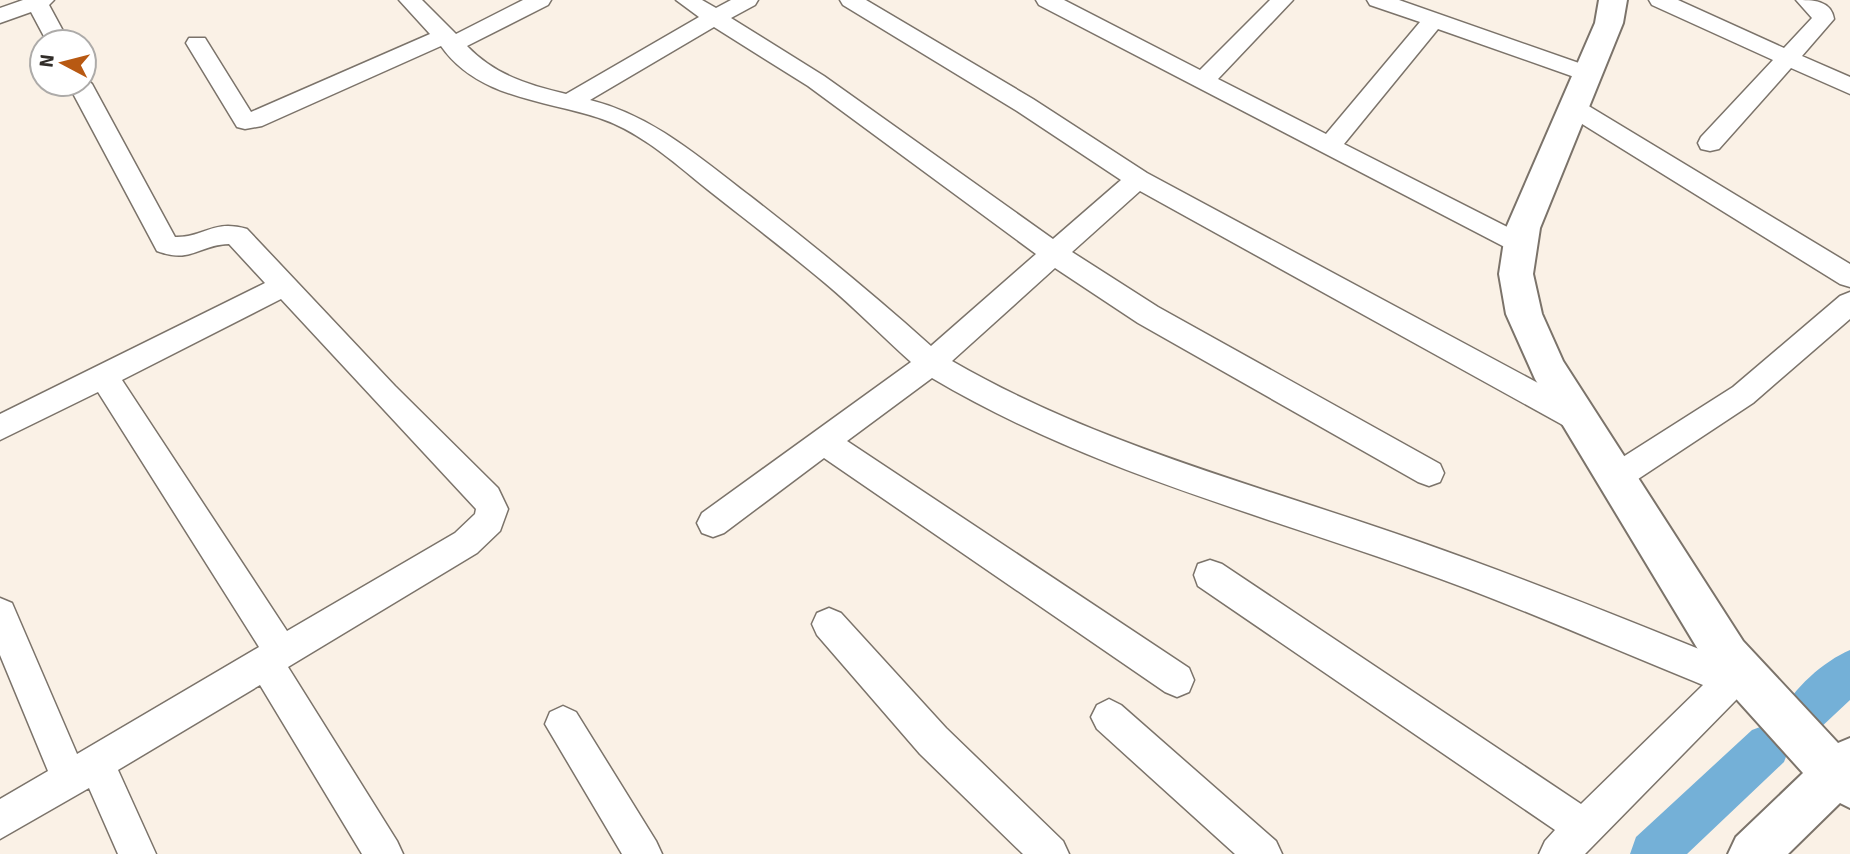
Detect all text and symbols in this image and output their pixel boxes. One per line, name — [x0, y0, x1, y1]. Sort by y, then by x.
north arrow — [28, 28, 98, 98]
text: N — [34, 53, 60, 69]

